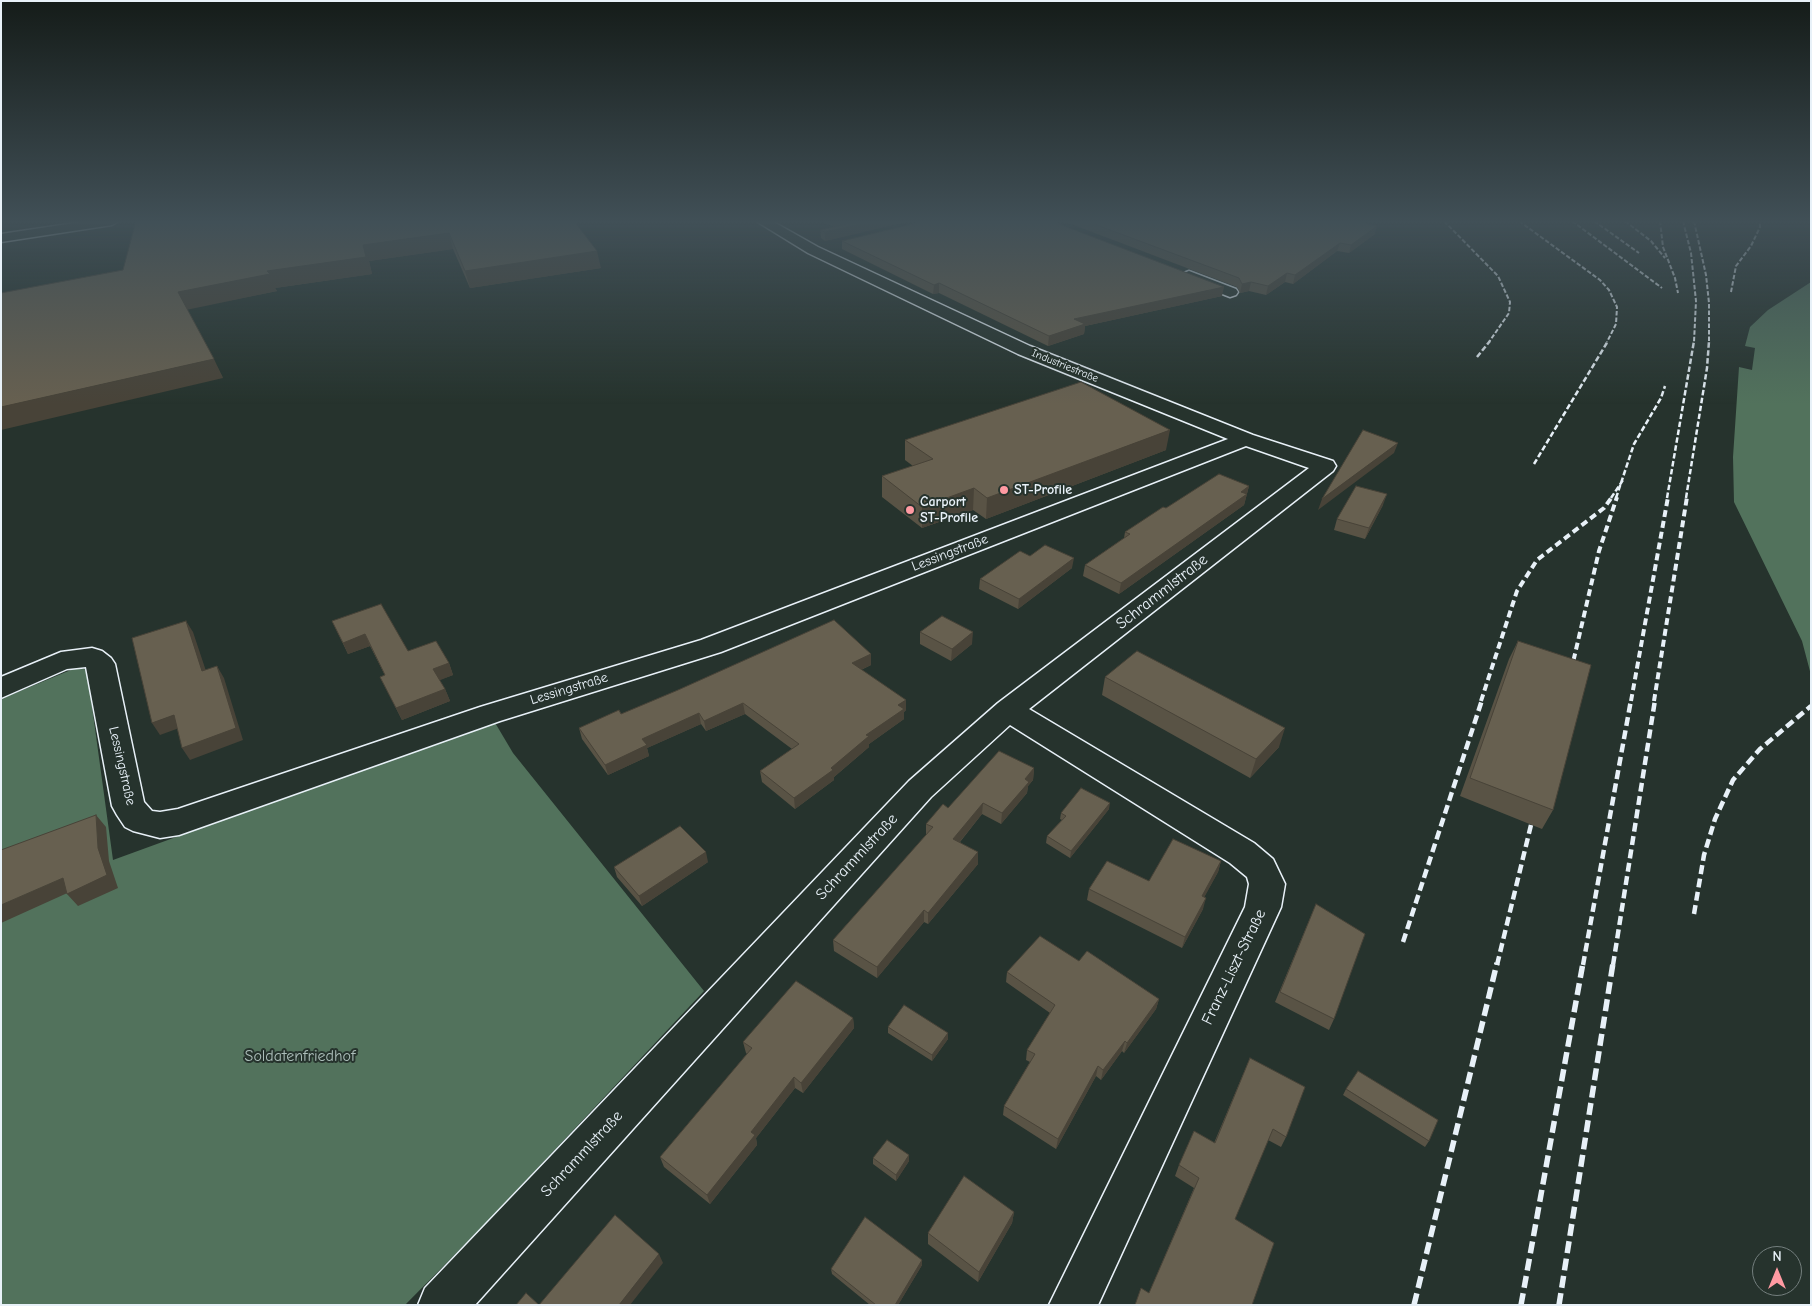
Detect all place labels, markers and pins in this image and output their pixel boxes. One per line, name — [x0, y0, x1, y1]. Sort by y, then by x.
place label: ST-Profile — [1014, 482, 1072, 498]
marker: ST-Profile — [998, 484, 1010, 496]
place label: Carport ST-Profile — [920, 494, 978, 526]
marker: Carport ST-Profile — [904, 504, 916, 516]

